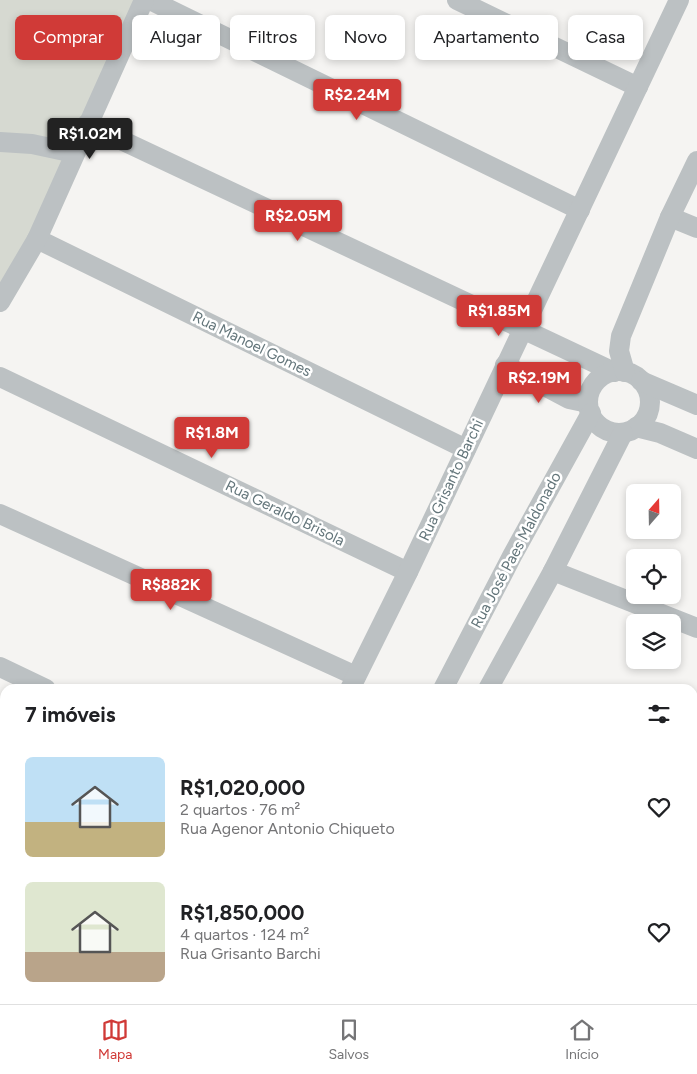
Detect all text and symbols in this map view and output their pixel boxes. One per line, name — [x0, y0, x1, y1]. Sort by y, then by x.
chip: Comprar — [15, 15, 122, 60]
chip: Alugar — [132, 15, 220, 60]
chip: Filtros — [230, 15, 315, 60]
chip: Novo — [325, 15, 405, 60]
chip: Apartamento — [415, 15, 558, 60]
chip: Casa — [568, 15, 643, 60]
pin: R$2.24M — [311, 78, 403, 121]
text: R$2.24M — [324, 85, 390, 104]
pin: R$1.02M — [44, 118, 136, 160]
text: R$1.02M — [58, 124, 122, 143]
pin: R$2.05M — [252, 200, 344, 242]
text: R$2.05M — [265, 206, 331, 225]
pin: R$1.85M — [453, 294, 545, 337]
text: R$1.85M — [468, 301, 530, 320]
street label: Rua Manoel Gomes — [190, 307, 314, 381]
pin: R$2.19M — [493, 362, 585, 404]
text: R$2.19M — [508, 368, 570, 387]
pin: R$1.8M — [171, 416, 253, 459]
street label: Rua Grisanto Barchi — [415, 416, 487, 544]
text: R$1.8M — [185, 423, 239, 442]
street label: Rua José Paes Maldonado — [467, 469, 565, 631]
street label: Rua Geraldo Brisola — [223, 476, 347, 550]
north arrow — [626, 484, 681, 539]
map controls — [626, 484, 681, 669]
button: locate — [626, 549, 681, 604]
pin: R$882K — [130, 568, 212, 611]
text: R$882K — [142, 575, 200, 594]
button: layers — [626, 614, 681, 669]
icon: filters — [645, 700, 673, 728]
text: 7 imóveis — [25, 702, 116, 727]
text: R$1,020,000 — [180, 775, 305, 800]
icon: home — [65, 777, 125, 837]
icon: heart — [645, 793, 673, 821]
text: 2 quartos · 76 m² — [180, 800, 300, 819]
text: Rua Agenor Antonio Chiqueto — [180, 819, 395, 838]
text: R$1,850,000 — [180, 900, 304, 925]
icon: home — [65, 902, 125, 962]
icon: heart — [645, 918, 673, 946]
text: 4 quartos · 124 m² — [180, 925, 309, 944]
text: Rua Grisanto Barchi — [180, 944, 321, 963]
tab: Mapa — [98, 1016, 132, 1063]
tab: Salvos — [329, 1016, 369, 1063]
tab: Início — [565, 1016, 599, 1063]

